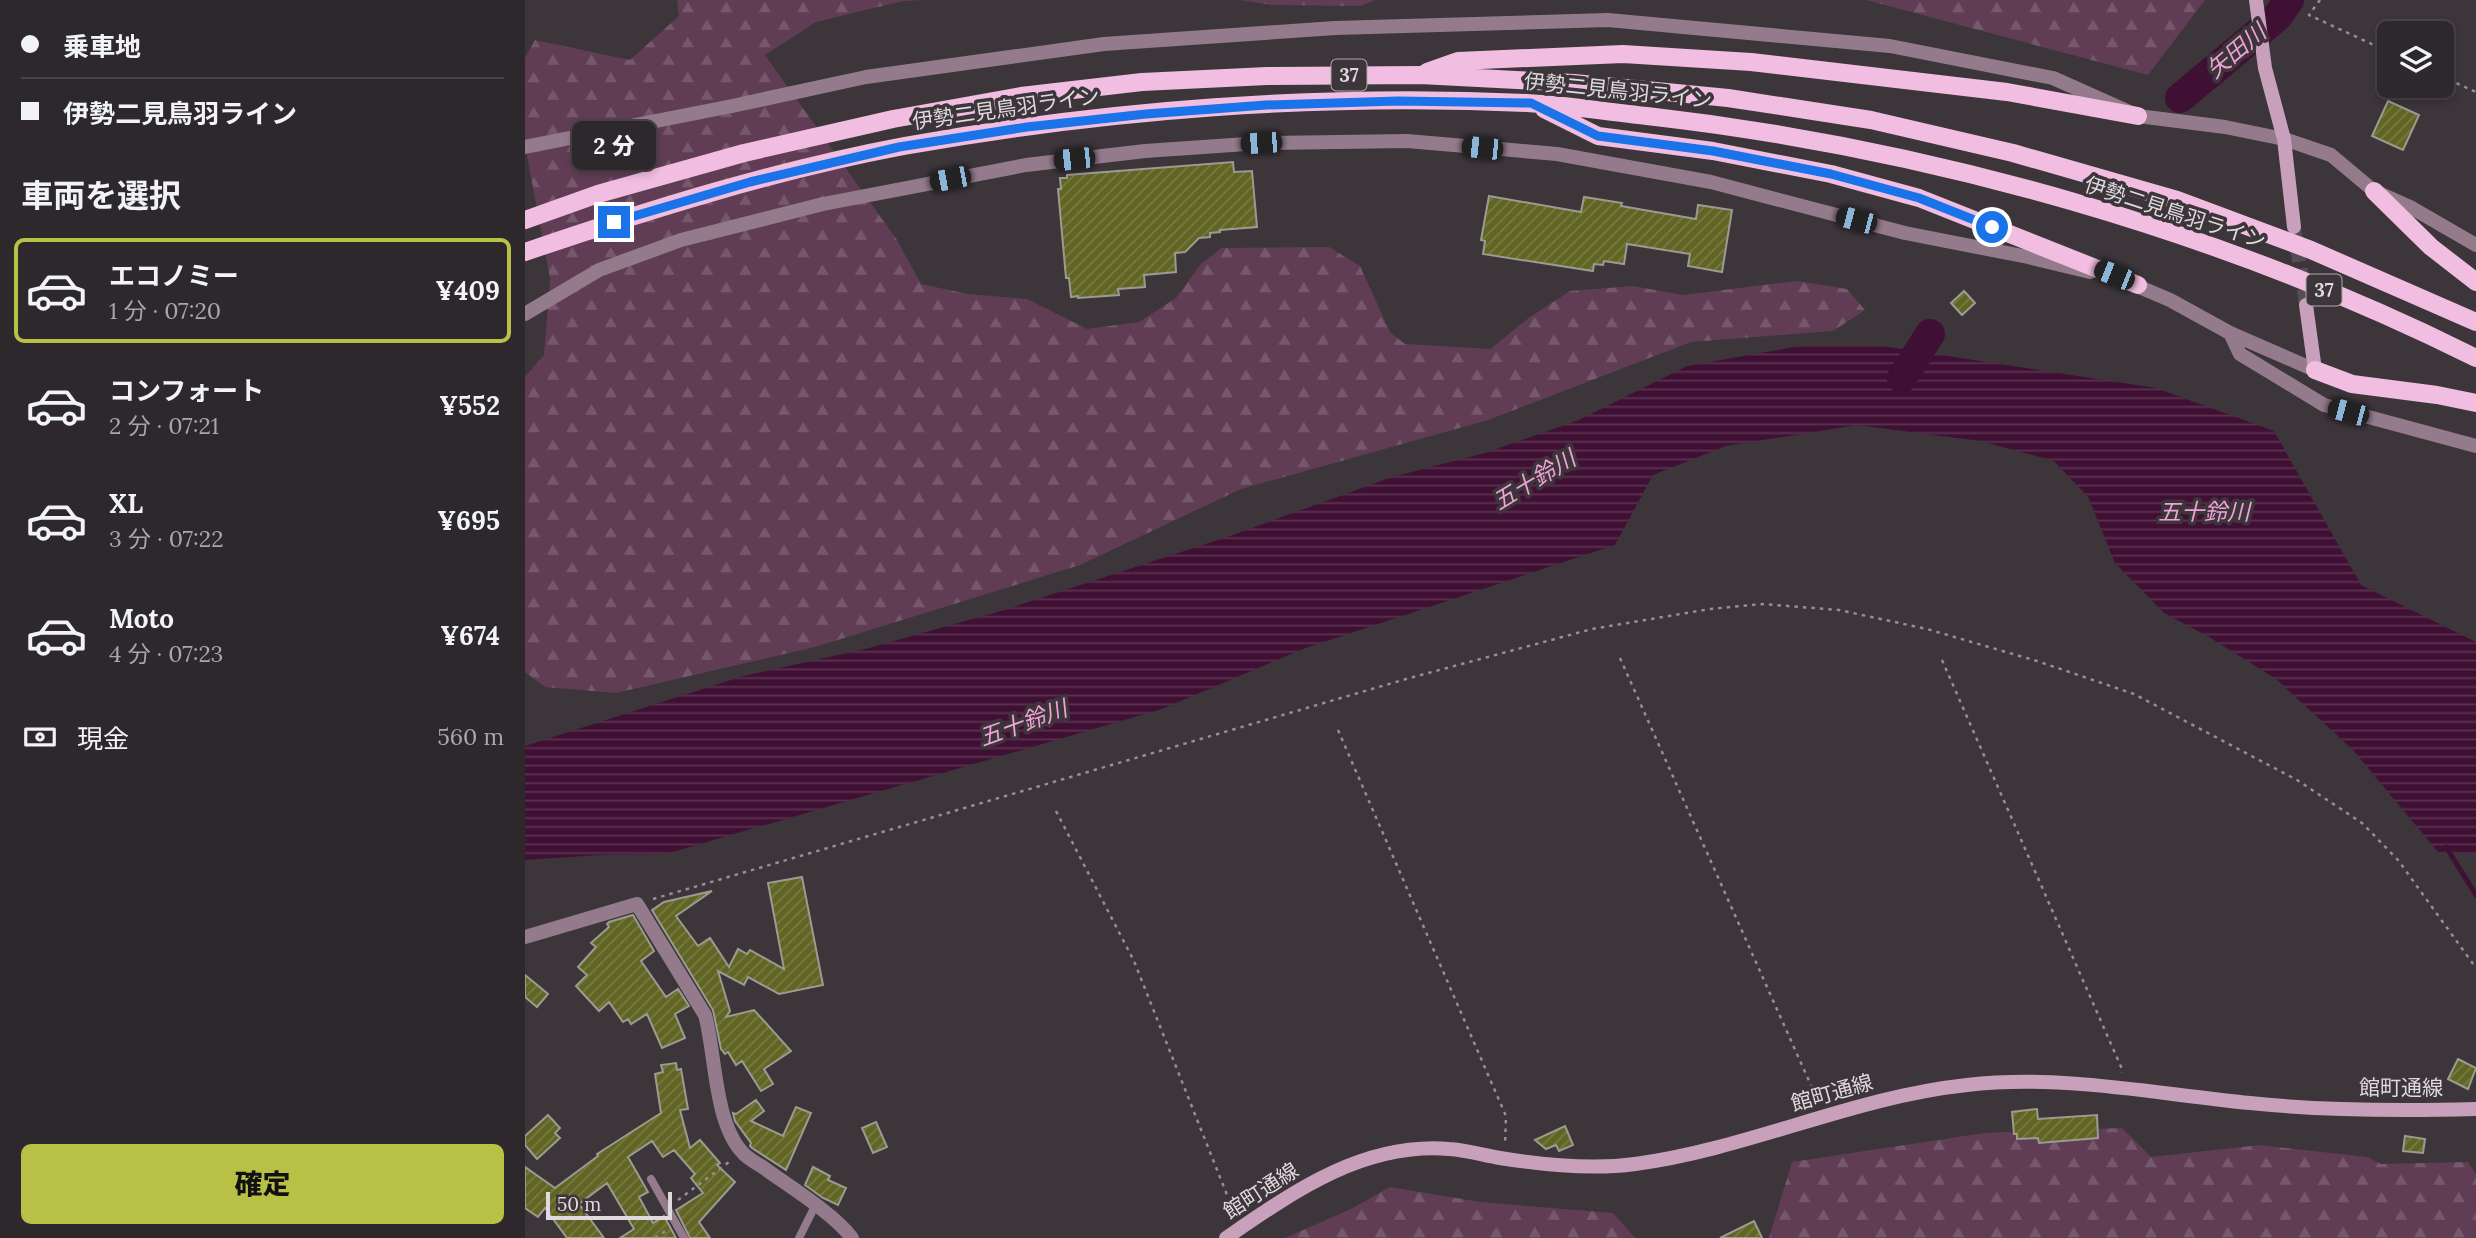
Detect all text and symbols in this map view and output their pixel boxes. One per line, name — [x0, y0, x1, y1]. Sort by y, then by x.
water label: 矢田川 — [2200, 15, 2274, 84]
map controls — [2377, 21, 2454, 98]
button: layers — [2377, 21, 2454, 98]
text: 乗車地 — [63, 30, 141, 63]
road number: 37 — [1331, 60, 1367, 90]
street label: 伊勢二見鳥羽ライン — [1523, 67, 1713, 114]
street label: 伊勢二見鳥羽ライン — [910, 82, 1101, 135]
text: 伊勢二見鳥羽ライン — [63, 97, 297, 130]
callout: 2 分 — [572, 120, 656, 170]
text: 2 分 — [593, 131, 635, 160]
car — [1240, 131, 1283, 155]
car — [1461, 135, 1504, 161]
car — [1053, 146, 1096, 172]
car — [928, 165, 973, 193]
street label: 伊勢二見鳥羽ライン — [2081, 170, 2269, 255]
text: 車両を選択 — [21, 175, 181, 216]
car — [1833, 204, 1880, 236]
route end — [598, 206, 630, 238]
route start — [1976, 211, 2008, 243]
car — [2091, 257, 2138, 293]
icon: car — [25, 259, 88, 322]
text: エコノミー — [109, 259, 239, 292]
text: ¥409 — [435, 274, 500, 307]
road number: 37 — [2307, 274, 2341, 306]
text: 1 分 · 07:20 — [109, 296, 221, 325]
icon: car — [25, 374, 88, 437]
text: コンフォート — [109, 374, 264, 407]
text: ¥552 — [439, 389, 500, 422]
car — [2325, 396, 2372, 428]
text: 2 分 · 07:21 — [109, 411, 219, 440]
water label: 五十鈴川 — [1487, 442, 1583, 516]
text: XL — [109, 487, 143, 520]
icon: car — [25, 489, 88, 552]
water label: 五十鈴川 — [2158, 497, 2253, 526]
text: ¥695 — [437, 504, 500, 537]
text: 3 分 · 07:22 — [109, 524, 224, 553]
text: Moto — [109, 602, 174, 635]
icon: car — [25, 604, 88, 667]
text: ¥674 — [440, 619, 500, 652]
text: 4 分 · 07:23 — [109, 639, 223, 668]
water label: 五十鈴川 — [975, 692, 1074, 752]
icon: cash — [21, 718, 59, 756]
text: 現金 — [77, 722, 129, 755]
text: 560 m — [437, 722, 504, 751]
street label: 館町通線 — [1788, 1068, 1876, 1117]
street label: 館町通線 — [2359, 1074, 2443, 1101]
button: 確定 — [21, 1144, 504, 1224]
street label: 館町通線 — [1218, 1156, 1303, 1225]
scale bar — [546, 1189, 672, 1221]
text: 50 m — [557, 1192, 601, 1216]

